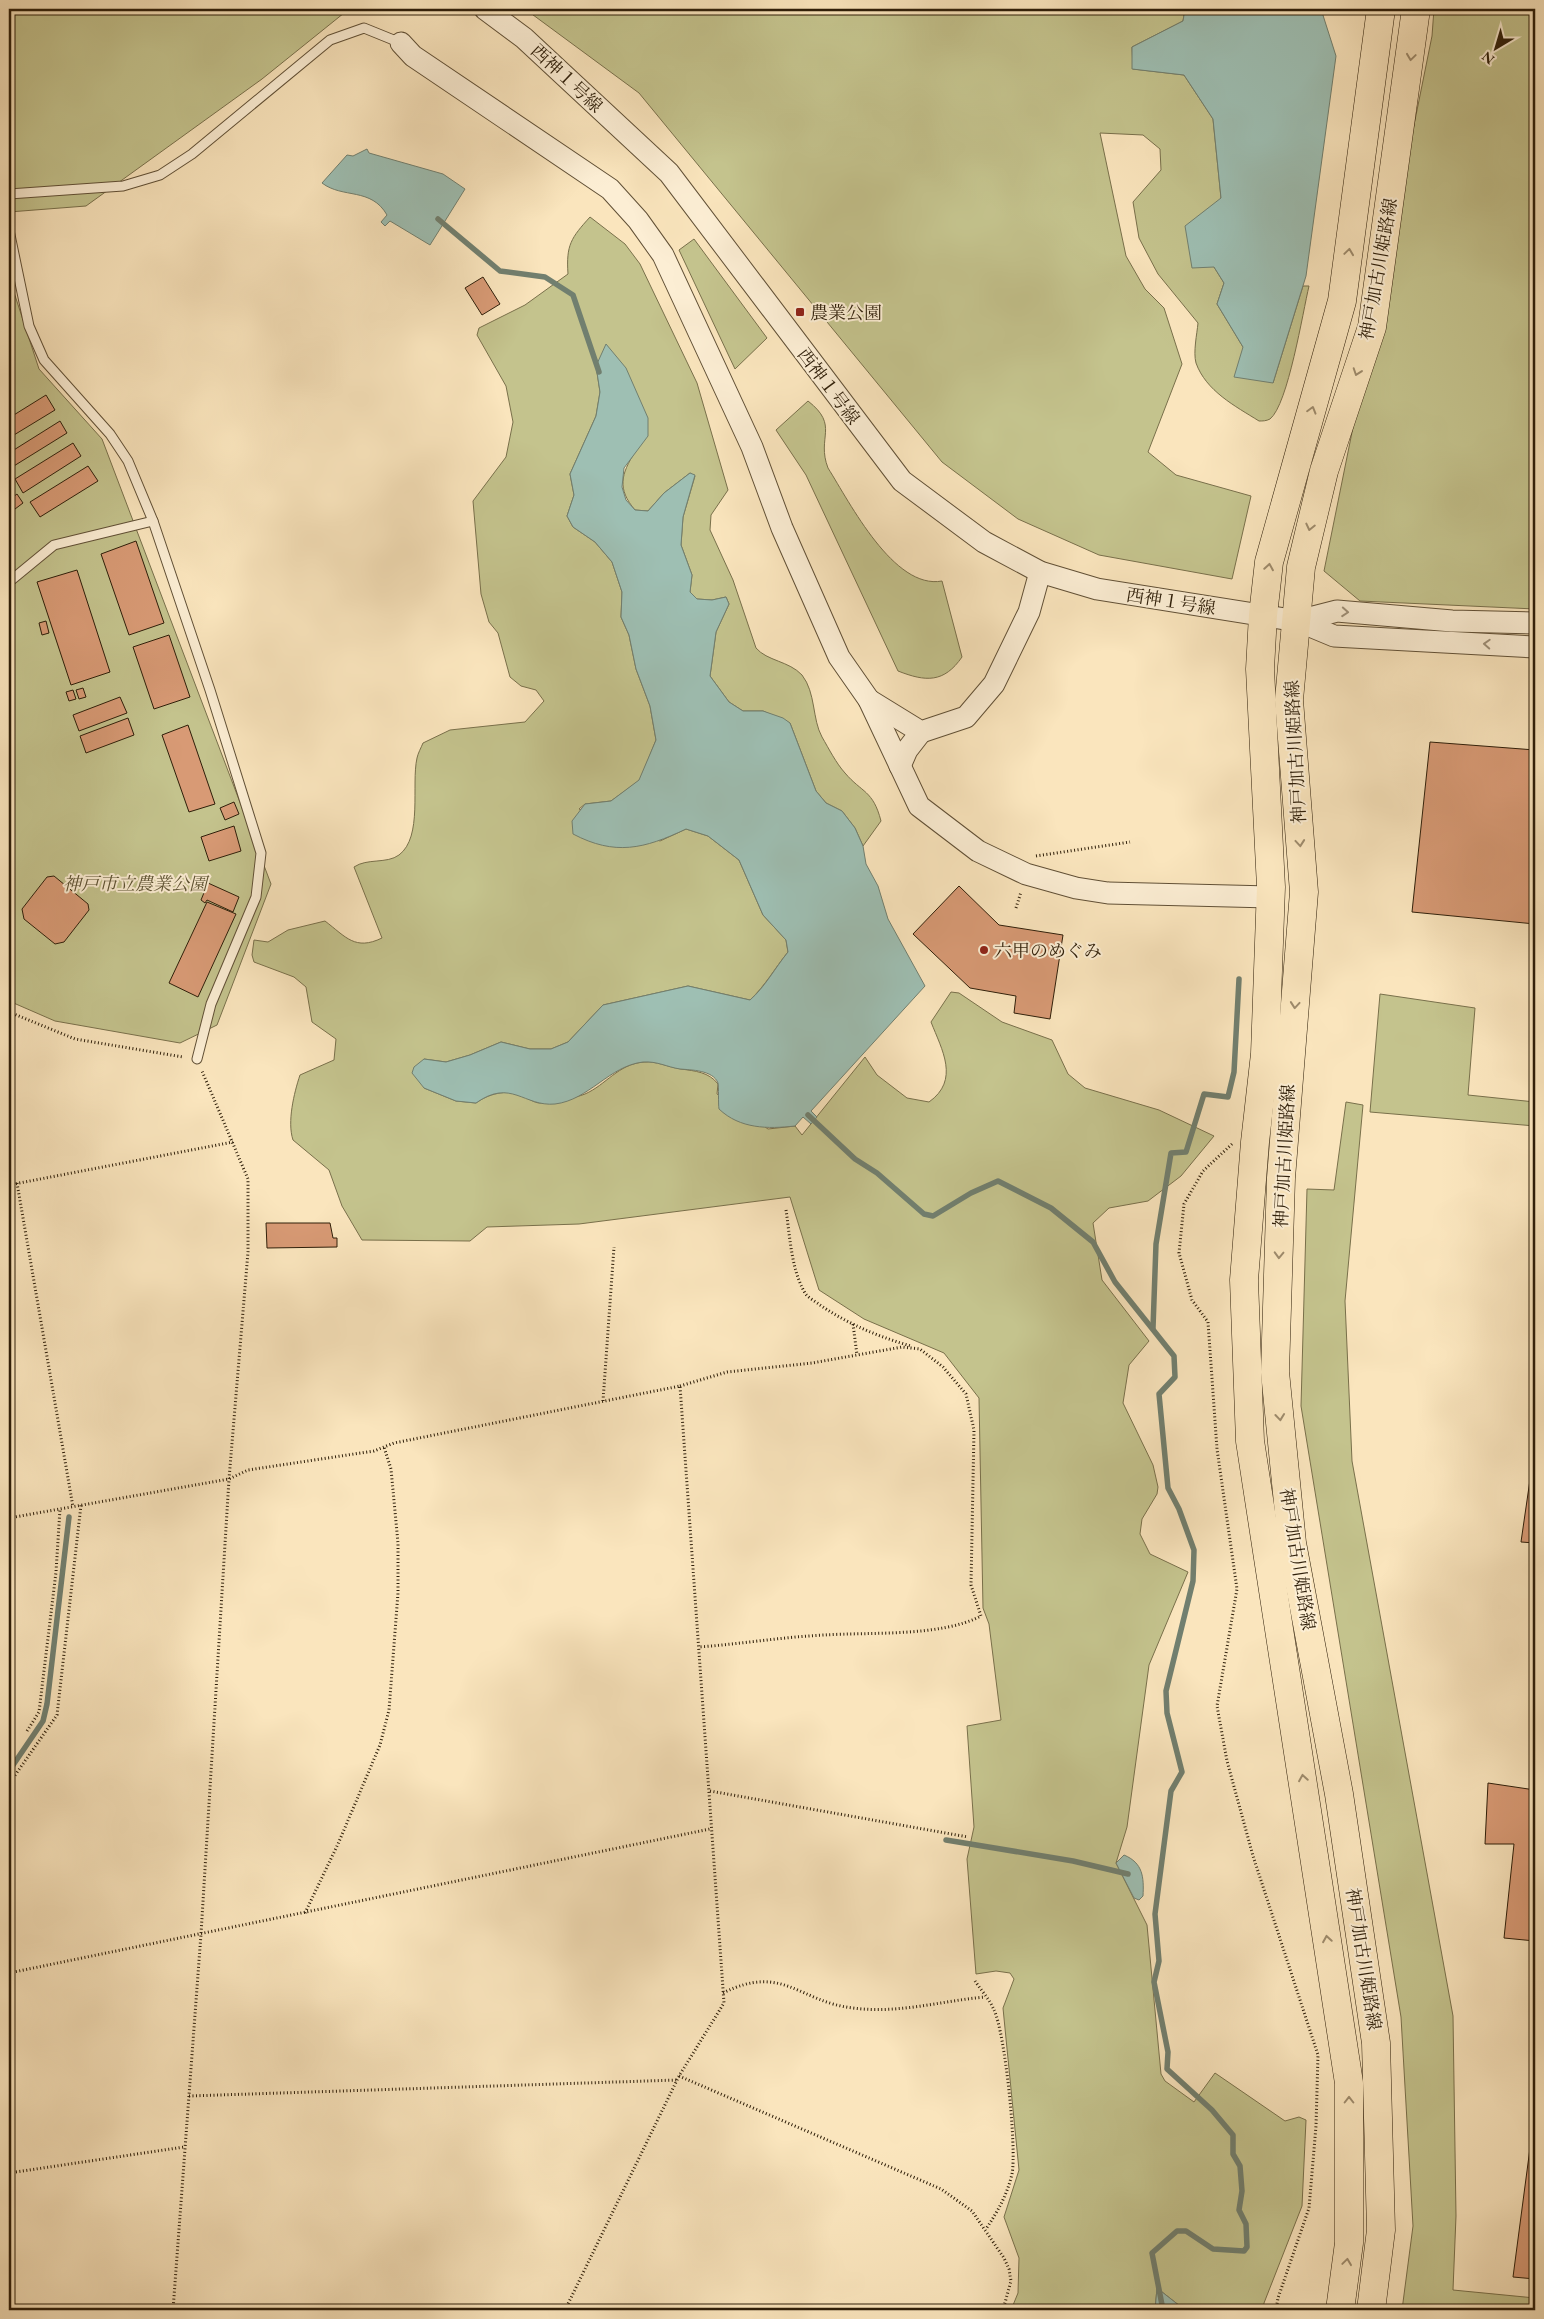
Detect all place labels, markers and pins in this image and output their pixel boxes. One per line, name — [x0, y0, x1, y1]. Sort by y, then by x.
place label: 農業公園 — [810, 301, 882, 324]
marker: 農業公園 — [794, 306, 806, 318]
place label: 六甲のめぐみ — [994, 939, 1102, 962]
marker: 六甲のめぐみ — [978, 944, 990, 956]

